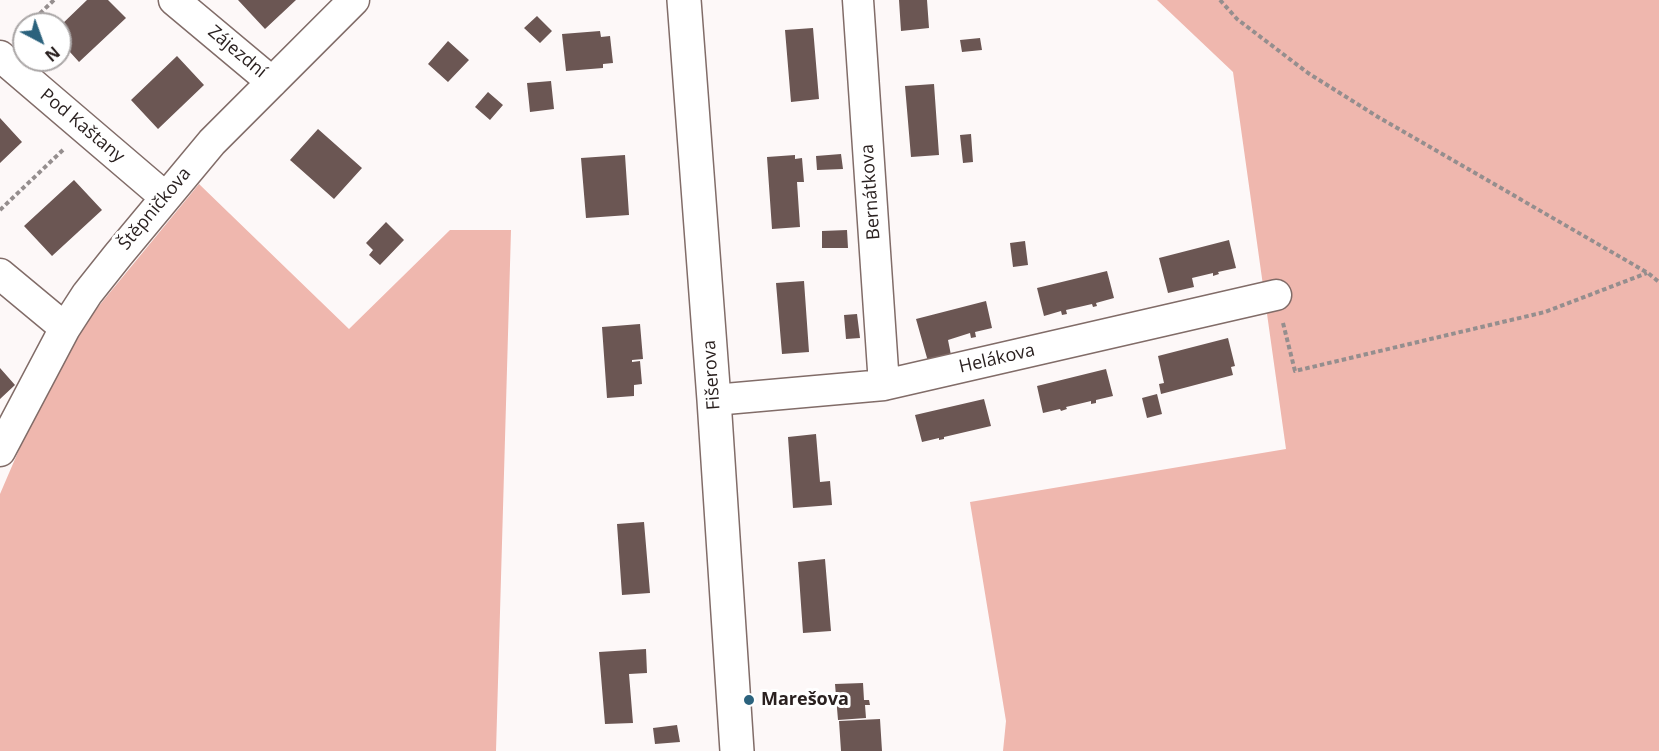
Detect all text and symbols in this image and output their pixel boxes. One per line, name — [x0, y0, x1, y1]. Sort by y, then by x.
north arrow — [12, 12, 72, 72]
street label: Zájezdní — [203, 21, 271, 83]
text: N — [40, 41, 65, 67]
street label: Pod Kaštany — [35, 84, 129, 168]
street label: Bernátkova — [857, 143, 885, 241]
street label: Štěpničkova — [114, 163, 196, 255]
street label: Fišerova — [699, 339, 725, 411]
street label: Helákova — [957, 340, 1037, 378]
place label: Marešova — [761, 689, 849, 711]
marker: Marešova — [742, 693, 756, 707]

